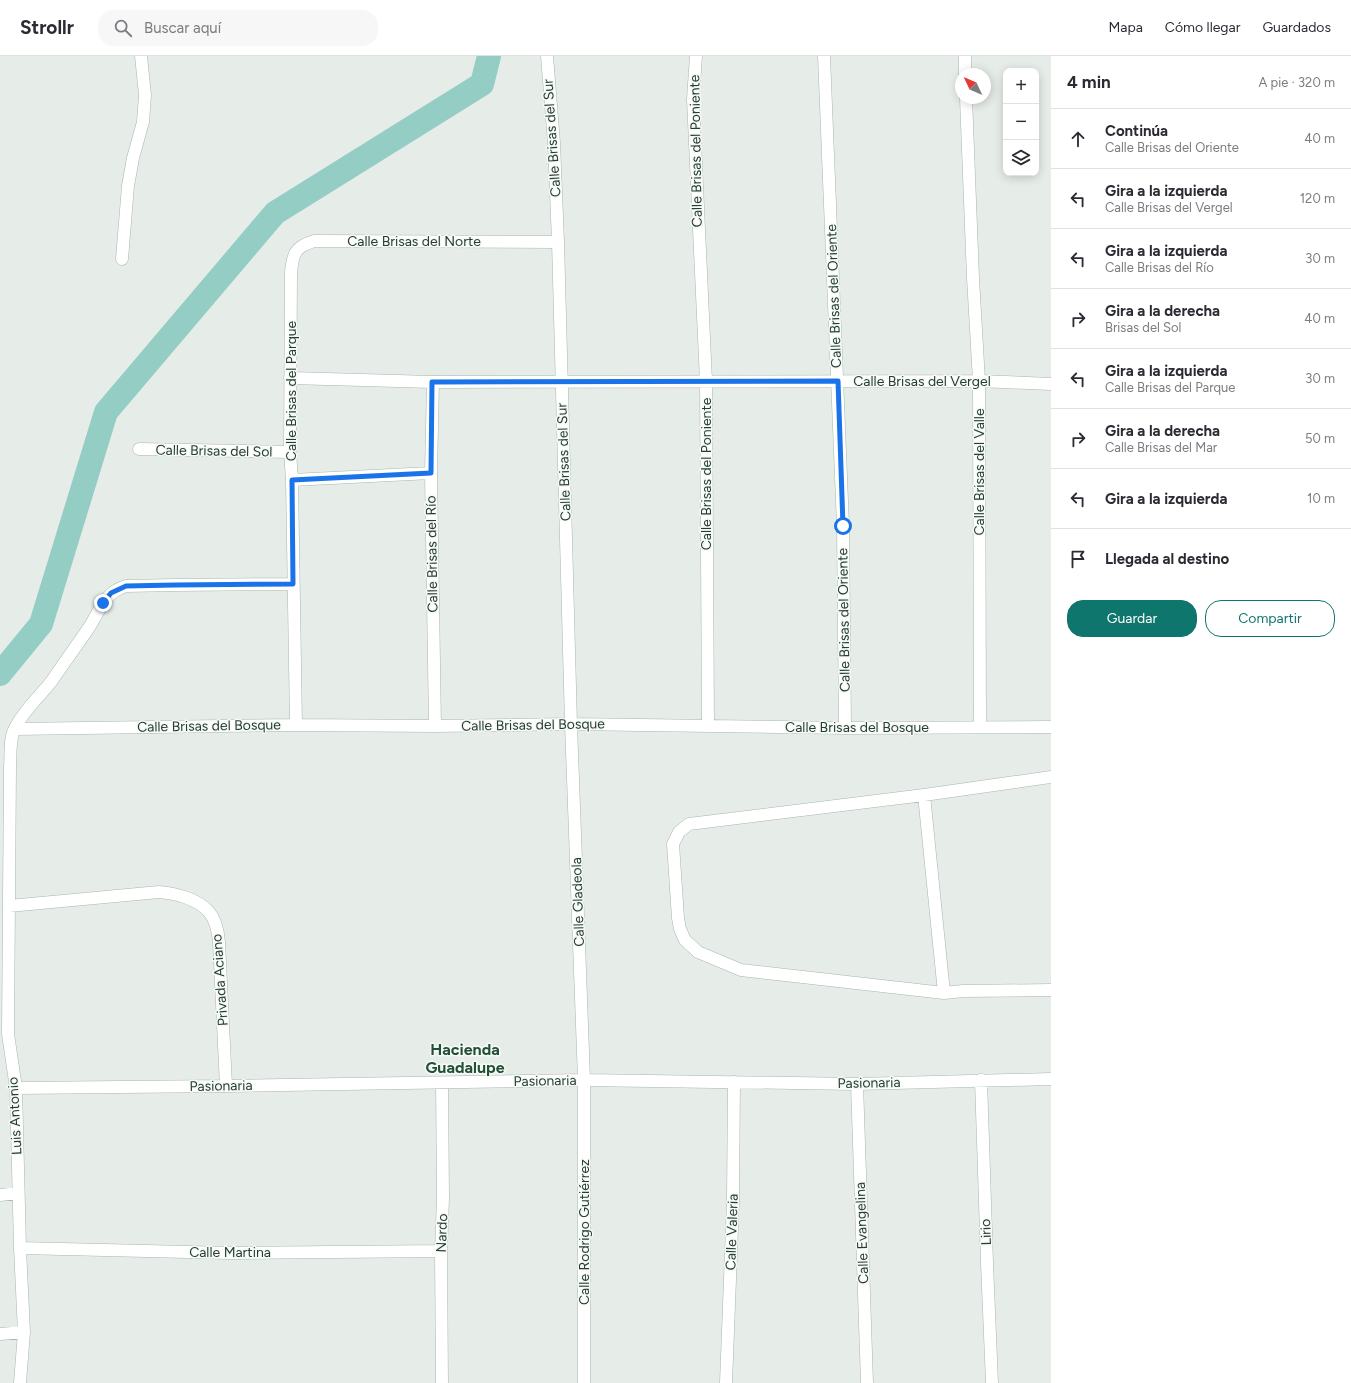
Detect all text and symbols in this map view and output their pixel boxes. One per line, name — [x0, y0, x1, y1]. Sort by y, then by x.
search box — [98, 10, 378, 46]
text: Strollr — [20, 16, 74, 39]
icon: search — [112, 17, 134, 39]
text: Buscar aquí — [144, 19, 221, 37]
text: Mapa — [1108, 19, 1143, 36]
text: Cómo llegar — [1165, 19, 1240, 36]
text: Guardados — [1262, 19, 1331, 36]
north arrow — [955, 68, 991, 104]
map controls — [1003, 68, 1039, 176]
button: + — [1003, 68, 1039, 104]
text: 4 min — [1067, 72, 1111, 92]
street label: Calle Brisas del Poniente — [686, 74, 706, 227]
text: A pie · 320 m — [1259, 75, 1335, 90]
street label: Calle Brisas del Sur — [539, 78, 565, 198]
button: − — [1003, 104, 1039, 140]
text: Continúa — [1105, 122, 1168, 140]
icon: ahead — [1067, 128, 1089, 150]
text: 40 m — [1304, 131, 1335, 146]
button: layers — [1003, 140, 1039, 176]
text: Calle Brisas del Oriente — [1105, 140, 1239, 155]
text: Gira a la izquierda — [1105, 182, 1227, 200]
icon: left — [1067, 188, 1089, 210]
text: 120 m — [1300, 191, 1335, 206]
text: Calle Brisas del Vergel — [1105, 200, 1233, 215]
street label: Calle Brisas del Oriente — [823, 223, 845, 368]
street label: Calle Brisas del Norte — [347, 233, 481, 250]
text: Gira a la izquierda — [1105, 242, 1227, 260]
icon: left — [1067, 248, 1089, 270]
text: 30 m — [1305, 251, 1335, 266]
text: Calle Brisas del Río — [1105, 260, 1214, 275]
text: Gira a la derecha — [1105, 302, 1220, 320]
icon: right — [1067, 308, 1089, 330]
text: 40 m — [1304, 311, 1335, 326]
street label: Calle Brisas del Parque — [283, 320, 300, 461]
text: Brisas del Sol — [1105, 320, 1181, 335]
text: Gira a la izquierda — [1105, 362, 1227, 380]
icon: left — [1067, 368, 1089, 390]
text: 30 m — [1305, 371, 1335, 386]
street label: Calle Brisas del Vergel — [853, 373, 991, 390]
text: Calle Brisas del Parque — [1105, 380, 1235, 395]
street label: Calle Brisas del Poniente — [698, 397, 715, 550]
street label: Calle Brisas del Sur — [553, 402, 575, 521]
street label: Calle Brisas del Valle — [971, 408, 988, 536]
text: Gira a la derecha — [1105, 422, 1220, 440]
icon: right — [1067, 428, 1089, 450]
text: 50 m — [1305, 431, 1335, 446]
text: Calle Brisas del Mar — [1105, 440, 1217, 455]
street label: Calle Brisas del Sol — [155, 441, 273, 461]
icon: left — [1067, 488, 1089, 510]
text: Gira a la izquierda — [1105, 490, 1227, 508]
text: 10 m — [1307, 491, 1335, 506]
street label: Calle Brisas del Río — [422, 495, 442, 613]
route start — [834, 517, 852, 535]
street label: Calle Brisas del Oriente — [834, 547, 854, 692]
icon: arrive — [1067, 548, 1089, 570]
text: Llegada al destino — [1105, 550, 1229, 568]
route end — [94, 594, 112, 612]
button: Guardar — [1067, 600, 1197, 637]
button: Compartir — [1205, 600, 1335, 637]
street label: Calle Brisas del Bosque — [461, 715, 605, 735]
street label: Calle Brisas del Bosque — [137, 716, 281, 736]
street label: Calle Brisas del Bosque — [785, 719, 929, 736]
street label: Calle Gladeola — [568, 857, 588, 947]
street label: Privada Aciano — [208, 933, 232, 1027]
district label: Hacienda Guadalupe — [425, 1040, 505, 1077]
street label: Pasionaria — [513, 1072, 577, 1090]
street label: Pasionaria — [837, 1074, 901, 1092]
street label: Luis Antonio — [4, 1077, 26, 1155]
street label: Pasionaria — [189, 1077, 253, 1095]
street label: Calle Rodrigo Gutiérrez — [576, 1159, 593, 1305]
street label: Calle Evangelina — [852, 1182, 872, 1284]
street label: Calle Valeria — [722, 1193, 742, 1271]
street label: Nardo — [433, 1213, 451, 1253]
street label: Lirio — [977, 1218, 995, 1246]
street label: Calle Martina — [189, 1244, 271, 1261]

